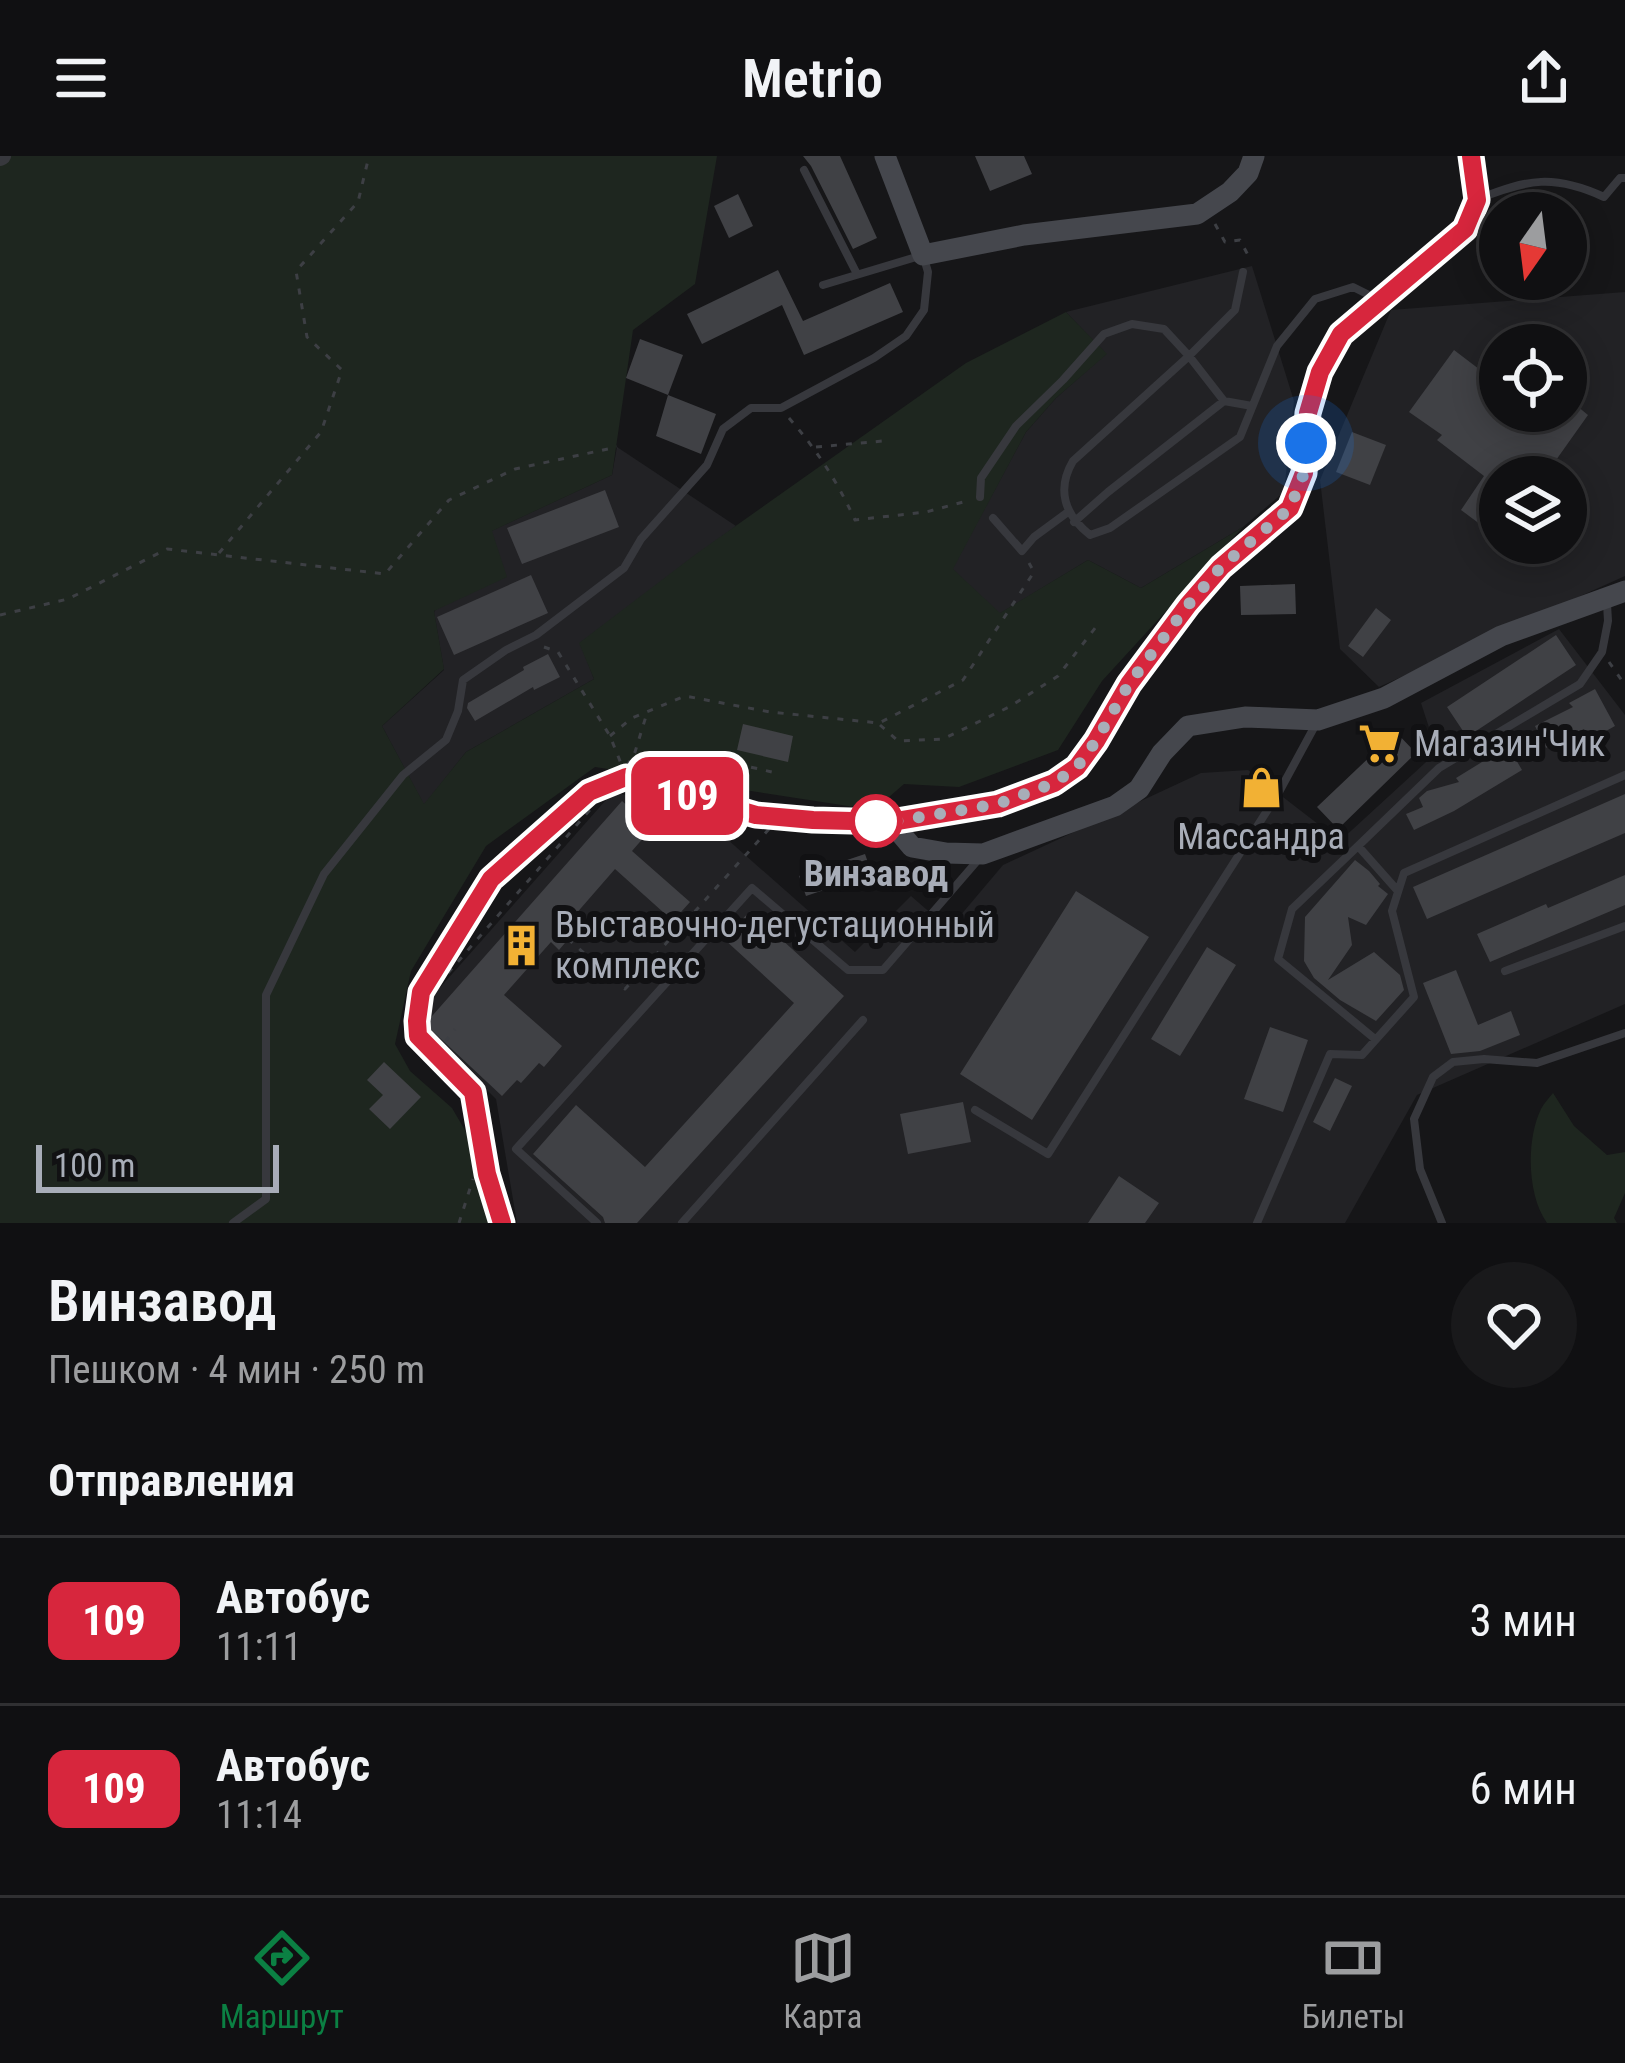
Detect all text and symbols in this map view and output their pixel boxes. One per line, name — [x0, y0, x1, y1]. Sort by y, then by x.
icon: menu — [48, 45, 114, 111]
icon: share — [1511, 45, 1577, 111]
text: Metrio — [742, 47, 883, 110]
north arrow — [1479, 192, 1587, 300]
map controls — [1479, 192, 1587, 564]
button: locate — [1479, 324, 1587, 432]
your location — [1276, 413, 1336, 473]
button: layers — [1479, 456, 1587, 564]
supermarket icon: Магазин'Чик — [1357, 721, 1403, 767]
place label: Магазин'Чик — [1414, 723, 1605, 765]
line badge: 109 — [618, 757, 756, 835]
shop icon: Массандра — [1238, 764, 1284, 810]
text: 109 — [655, 771, 719, 820]
marker: Винзавод — [851, 796, 901, 846]
place label: Массандра — [1177, 816, 1345, 858]
place label: Винзавод — [804, 853, 948, 895]
place label: Выставочно-дегустационный комплекс — [555, 904, 995, 987]
building icon: Выставочно-дегустационный комплекс — [498, 923, 544, 969]
scale bar — [36, 1139, 279, 1192]
text: 100 m — [54, 1146, 135, 1185]
button: heart — [1451, 1262, 1577, 1388]
text: Винзавод — [48, 1268, 276, 1335]
text: Пешком · 4 мин · 250 m — [48, 1347, 425, 1393]
text: Отправления — [48, 1454, 295, 1507]
text: Автобус — [216, 1571, 370, 1624]
text: 3 мин — [1470, 1594, 1577, 1647]
text: 109 — [82, 1596, 146, 1645]
text: 11:11 — [216, 1624, 302, 1670]
text: Автобус — [216, 1739, 370, 1792]
text: 6 мин — [1470, 1762, 1577, 1815]
text: 109 — [82, 1764, 146, 1813]
text: 11:14 — [216, 1792, 302, 1838]
tab: Маршрут — [220, 1925, 344, 2036]
tab: Карта — [783, 1925, 862, 2036]
tab: Билеты — [1302, 1925, 1405, 2036]

